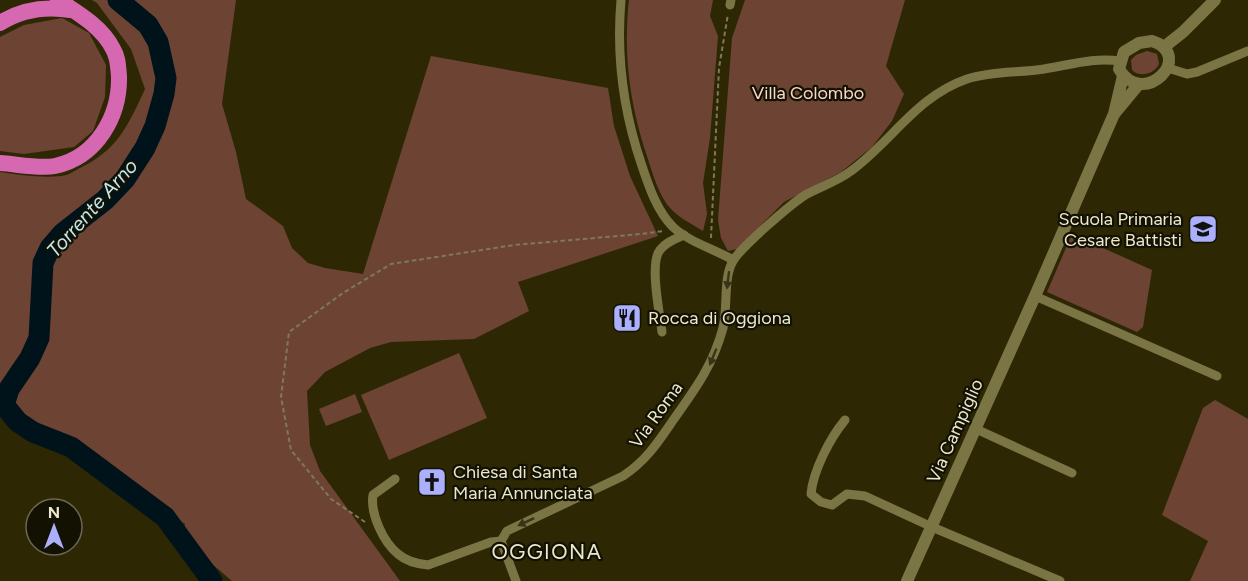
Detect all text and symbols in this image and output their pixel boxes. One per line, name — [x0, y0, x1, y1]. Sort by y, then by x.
park label: Villa Colombo — [752, 82, 864, 104]
water label: Torrente Arno — [42, 154, 143, 262]
place label: Scuola Primaria Cesare Battisti — [1059, 208, 1182, 251]
school or university icon: Scuola Primaria Cesare Battisti — [1187, 213, 1219, 245]
one-way arrow — [724, 271, 733, 290]
restaurant icon: Rocca di Oggiona — [611, 302, 643, 334]
place label: Rocca di Oggiona — [648, 307, 791, 329]
one-way arrow — [708, 349, 718, 367]
street label: Via Campiglio — [922, 375, 988, 487]
street label: Via Roma — [625, 378, 687, 452]
place label: Chiesa di Santa Maria Annunciata — [453, 461, 593, 504]
church icon: Chiesa di Santa Maria Annunciata — [416, 466, 448, 498]
north arrow — [24, 497, 84, 557]
text: N — [48, 503, 60, 522]
one-way arrow — [517, 516, 535, 526]
district label: OGGIONA — [492, 539, 602, 564]

